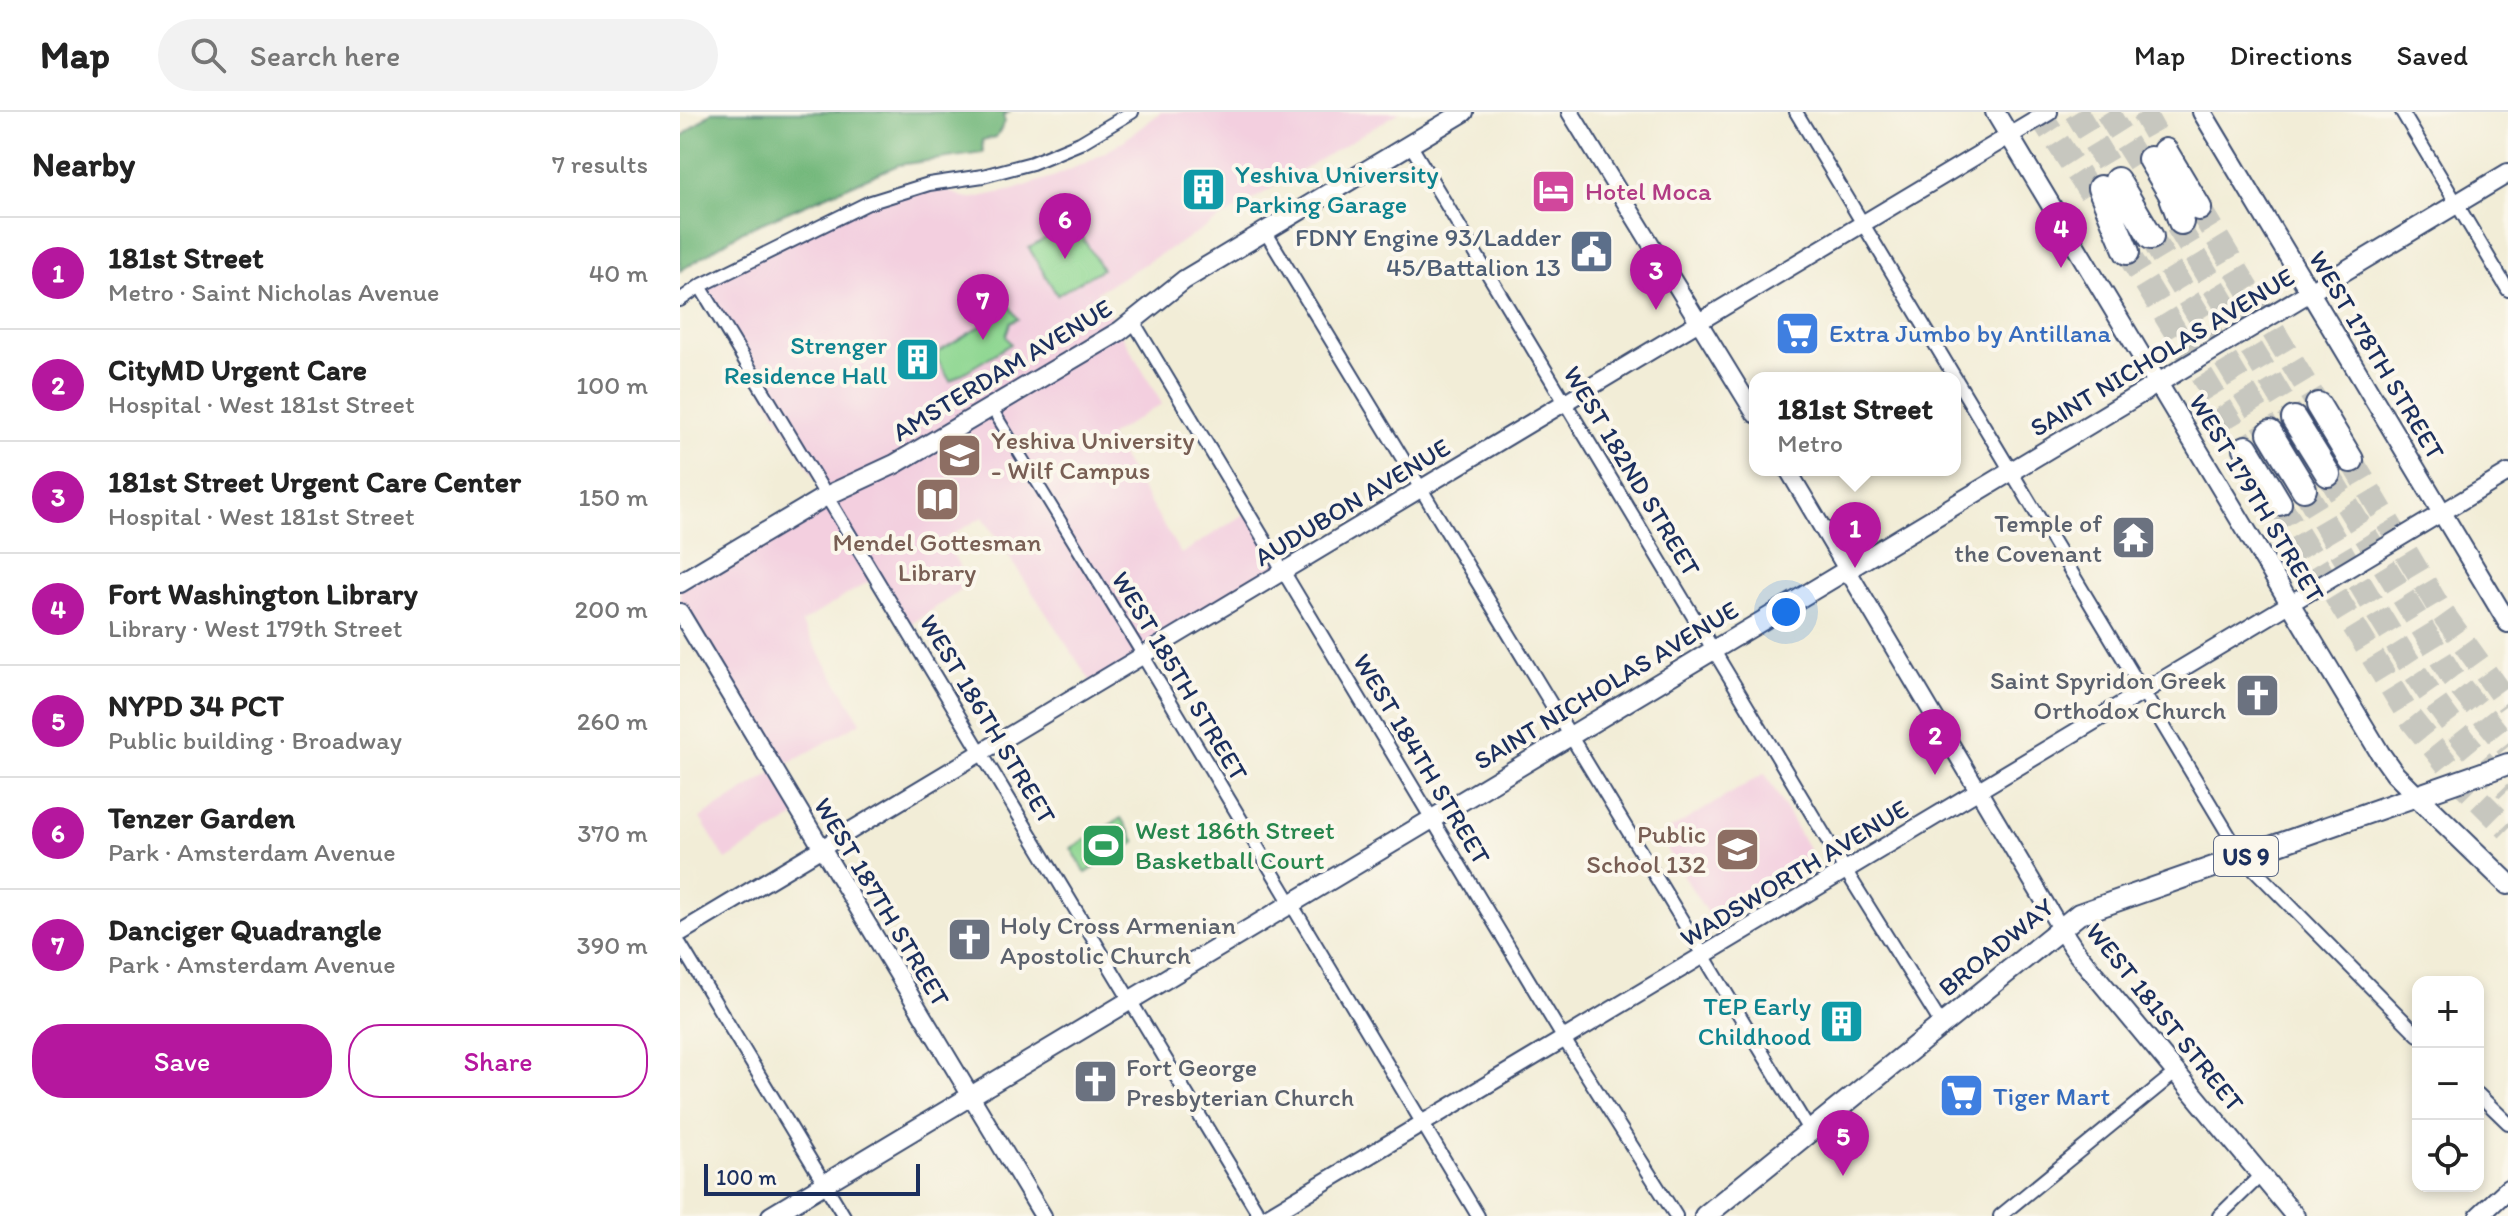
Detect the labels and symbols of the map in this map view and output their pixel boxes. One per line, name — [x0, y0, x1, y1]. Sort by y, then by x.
place label: Yeshiva University Parking Garage — [1235, 158, 1439, 220]
building icon: Yeshiva University Parking Garage — [1180, 165, 1228, 213]
hotel icon: Hotel Moca — [1530, 167, 1578, 215]
place label: Hotel Moca — [1585, 175, 1712, 207]
pin: 6 — [1039, 193, 1091, 259]
pin: 4 — [2035, 202, 2087, 268]
place label: FDNY Engine 93/Ladder 45/Battalion 13 — [1295, 221, 1562, 283]
public building icon: FDNY Engine 93/Ladder 45/Battalion 13 — [1568, 228, 1616, 276]
pin: 3 — [1630, 244, 1682, 310]
street label: WEST 178TH STREET — [2302, 245, 2452, 466]
street label: SAINT NICHOLAS AVENUE — [2024, 260, 2300, 444]
pin: 7 — [957, 274, 1009, 340]
street label: AMSTERDAM AVENUE — [886, 292, 1118, 448]
supermarket icon: Extra Jumbo by Antillana — [1774, 309, 1822, 357]
place label: Extra Jumbo by Antillana — [1829, 317, 2112, 349]
place label: Strenger Residence Hall — [724, 329, 887, 391]
building icon: Strenger Residence Hall — [894, 336, 942, 384]
street label: WEST 182ND STREET — [1556, 360, 1708, 583]
street label: WEST 179TH STREET — [2182, 388, 2332, 608]
place label: Yeshiva University - Wilf Campus — [991, 424, 1195, 486]
school or university icon: Yeshiva University - Wilf Campus — [936, 431, 984, 479]
street label: AUDUBON AVENUE — [1248, 431, 1456, 573]
library icon: Mendel Gottesman Library — [913, 475, 961, 523]
pin: 1 — [1829, 502, 1881, 568]
place label: Temple of the Covenant — [1954, 507, 2102, 569]
temple icon: Temple of the Covenant — [2109, 514, 2157, 562]
place label: Mendel Gottesman Library — [832, 526, 1042, 588]
street label: WEST 185TH STREET — [1105, 565, 1255, 787]
your location — [1766, 592, 1806, 632]
street label: SAINT NICHOLAS AVENUE — [1468, 593, 1744, 777]
street label: WEST 186TH STREET — [913, 608, 1063, 830]
street label: WEST 184TH STREET — [1346, 648, 1498, 871]
place label: Saint Spyridon Greek Orthodox Church — [1990, 664, 2227, 726]
church icon: Saint Spyridon Greek Orthodox Church — [2233, 671, 2281, 719]
pin: 2 — [1909, 709, 1961, 775]
street label: WEST 187TH STREET — [807, 792, 957, 1013]
street label: WADSWORTH AVENUE — [1674, 792, 1914, 954]
place label: West 186th Street Basketball Court — [1135, 814, 1335, 876]
place label: Public School 132 — [1586, 818, 1706, 880]
sports icon: West 186th Street Basketball Court — [1080, 821, 1128, 869]
school or university icon: Public School 132 — [1713, 825, 1761, 873]
road number: US 9 — [2214, 836, 2278, 876]
street label: BROADWAY — [1932, 891, 2060, 1003]
place label: Holy Cross Armenian Apostolic Church — [1000, 909, 1236, 971]
church icon: Holy Cross Armenian Apostolic Church — [945, 916, 993, 964]
street label: WEST 181ST STREET — [2079, 916, 2251, 1118]
place label: TEP Early Childhood — [1698, 990, 1811, 1052]
building icon: TEP Early Childhood — [1818, 997, 1866, 1045]
place label: Fort George Presbyterian Church — [1126, 1051, 1354, 1113]
church icon: Fort George Presbyterian Church — [1071, 1058, 1119, 1106]
supermarket icon: Tiger Mart — [1938, 1072, 1986, 1120]
place label: Tiger Mart — [1993, 1080, 2110, 1112]
pin: 5 — [1817, 1110, 1869, 1176]
scale bar — [704, 1160, 920, 1196]

